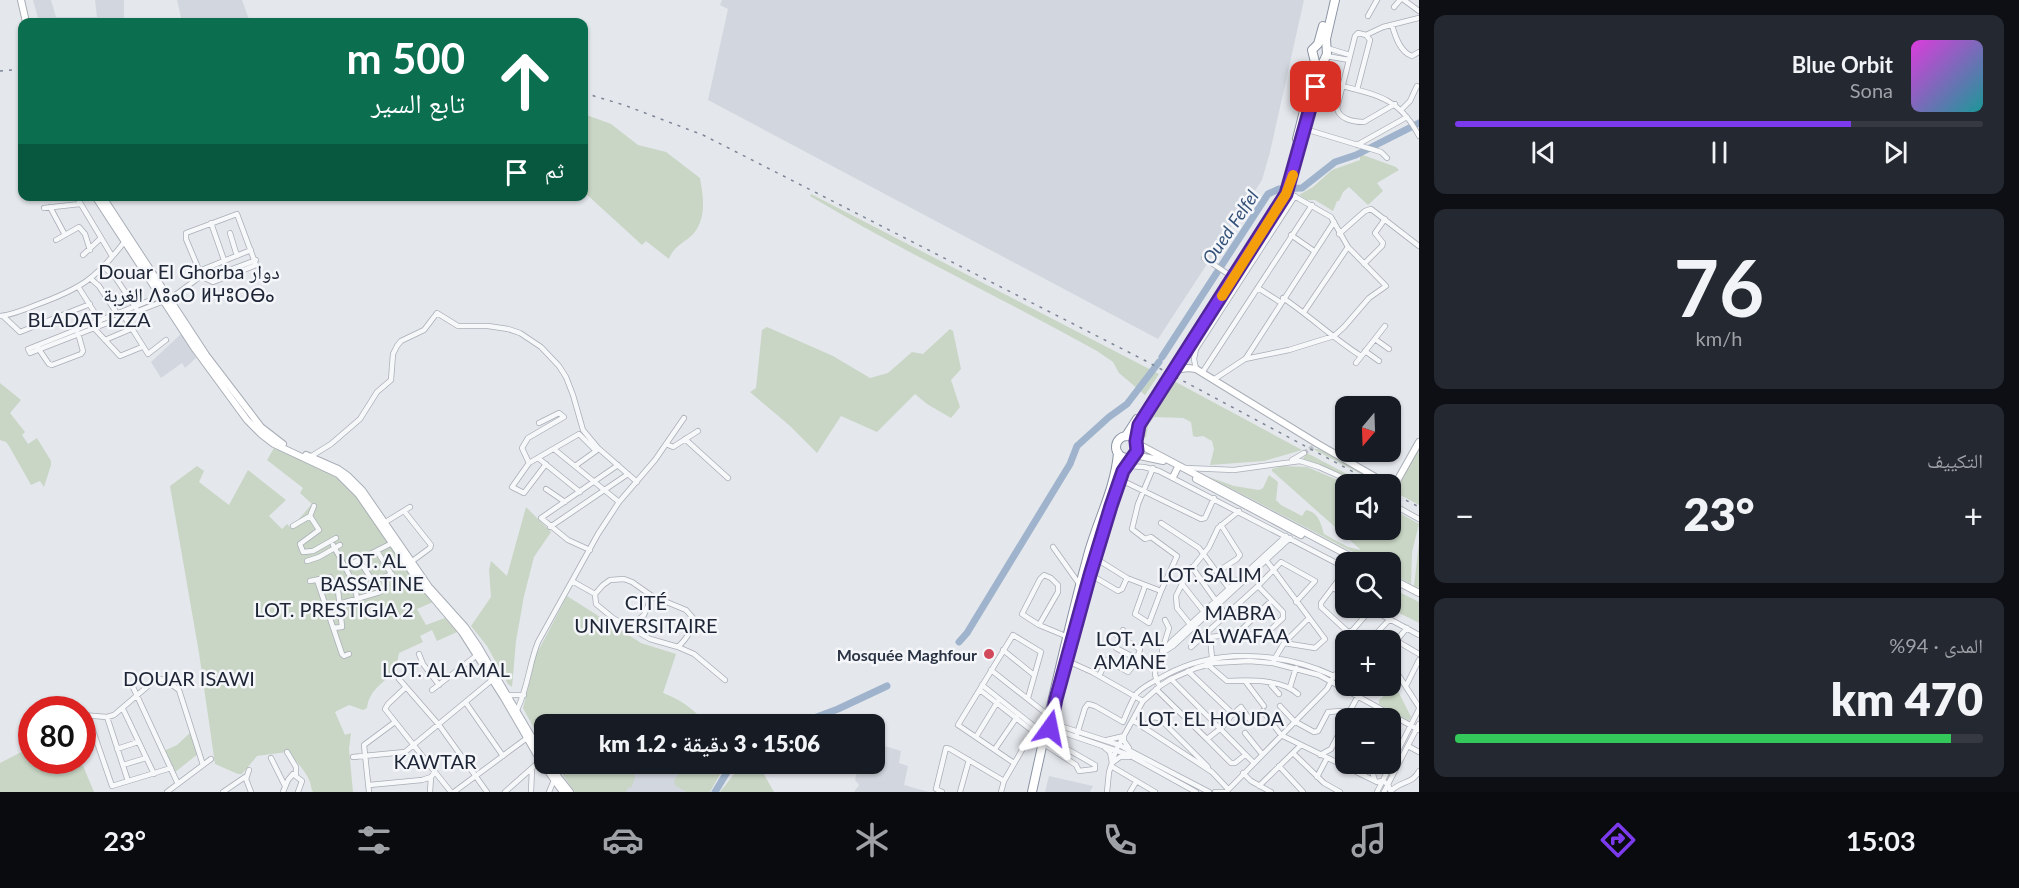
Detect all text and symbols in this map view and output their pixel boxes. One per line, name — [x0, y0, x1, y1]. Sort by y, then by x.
text: 500 m — [347, 33, 465, 83]
icon: ahead — [486, 42, 564, 120]
text: Blue Orbit — [1792, 51, 1893, 78]
pin — [1290, 61, 1341, 112]
icon: arrive — [1299, 70, 1332, 103]
text: Sona — [1850, 78, 1893, 102]
text: تابع السير — [371, 86, 465, 119]
icon: previous — [1527, 136, 1560, 169]
icon: pause — [1703, 136, 1736, 169]
icon: next — [1879, 136, 1912, 169]
icon: arrive — [500, 156, 533, 189]
text: ثم — [545, 156, 564, 183]
water label: Oued Felfel — [1197, 186, 1263, 268]
text: 76 — [1674, 240, 1764, 334]
district label: Douar El Ghorba دوار الغربة ⴷⵓⴰⵔ ⵍⵖⵓⵔⴱⴰ — [98, 259, 280, 307]
district label: BLADAT IZZA — [27, 307, 151, 331]
text: km/h — [1696, 326, 1742, 350]
north arrow — [1335, 396, 1401, 462]
map controls — [1335, 396, 1401, 774]
text: التكييف — [1927, 448, 1983, 472]
button: sound — [1335, 474, 1401, 540]
text: 23° — [1684, 487, 1754, 541]
text: − — [1455, 495, 1474, 535]
text: + — [1964, 495, 1983, 535]
district label: LOT. AL BASSATINE — [320, 548, 424, 595]
button: search — [1335, 552, 1401, 618]
district label: LOT. SALIM — [1158, 562, 1262, 586]
district label: CITÉ UNIVERSITAIRE — [574, 590, 718, 637]
district label: LOT. PRESTIGIA 2 — [254, 597, 414, 621]
district label: MABRA AL WAFAA — [1191, 600, 1290, 647]
district label: LOT. AL AMANE — [1094, 626, 1166, 673]
button: + — [1335, 630, 1401, 696]
text: المدى · 94% — [1889, 633, 1983, 657]
place label: Mosquée Maghfour — [837, 645, 977, 664]
marker: Mosquée Maghfour — [982, 647, 996, 661]
district label: LOT. AL AMAL — [382, 657, 510, 681]
district label: DOUAR ISAWI — [123, 666, 255, 690]
text: 470 km — [1831, 672, 1983, 726]
speed limit sign: 80 — [18, 696, 96, 774]
position arrow — [1018, 696, 1082, 760]
district label: LOT. EL HOUDA — [1138, 706, 1284, 730]
button: − — [1335, 708, 1401, 774]
text: 15:06 · 3 دقيقة · 1.2 km — [599, 730, 820, 757]
district label: KAWTAR — [393, 749, 477, 773]
icon: filters — [353, 819, 395, 861]
icon: car — [602, 819, 644, 861]
icon: climate — [851, 819, 893, 861]
icon: phone — [1099, 819, 1141, 861]
icon: music — [1348, 819, 1390, 861]
icon: directions — [1597, 819, 1639, 861]
text: 23° — [104, 824, 146, 857]
text: 15:03 — [1846, 824, 1916, 857]

